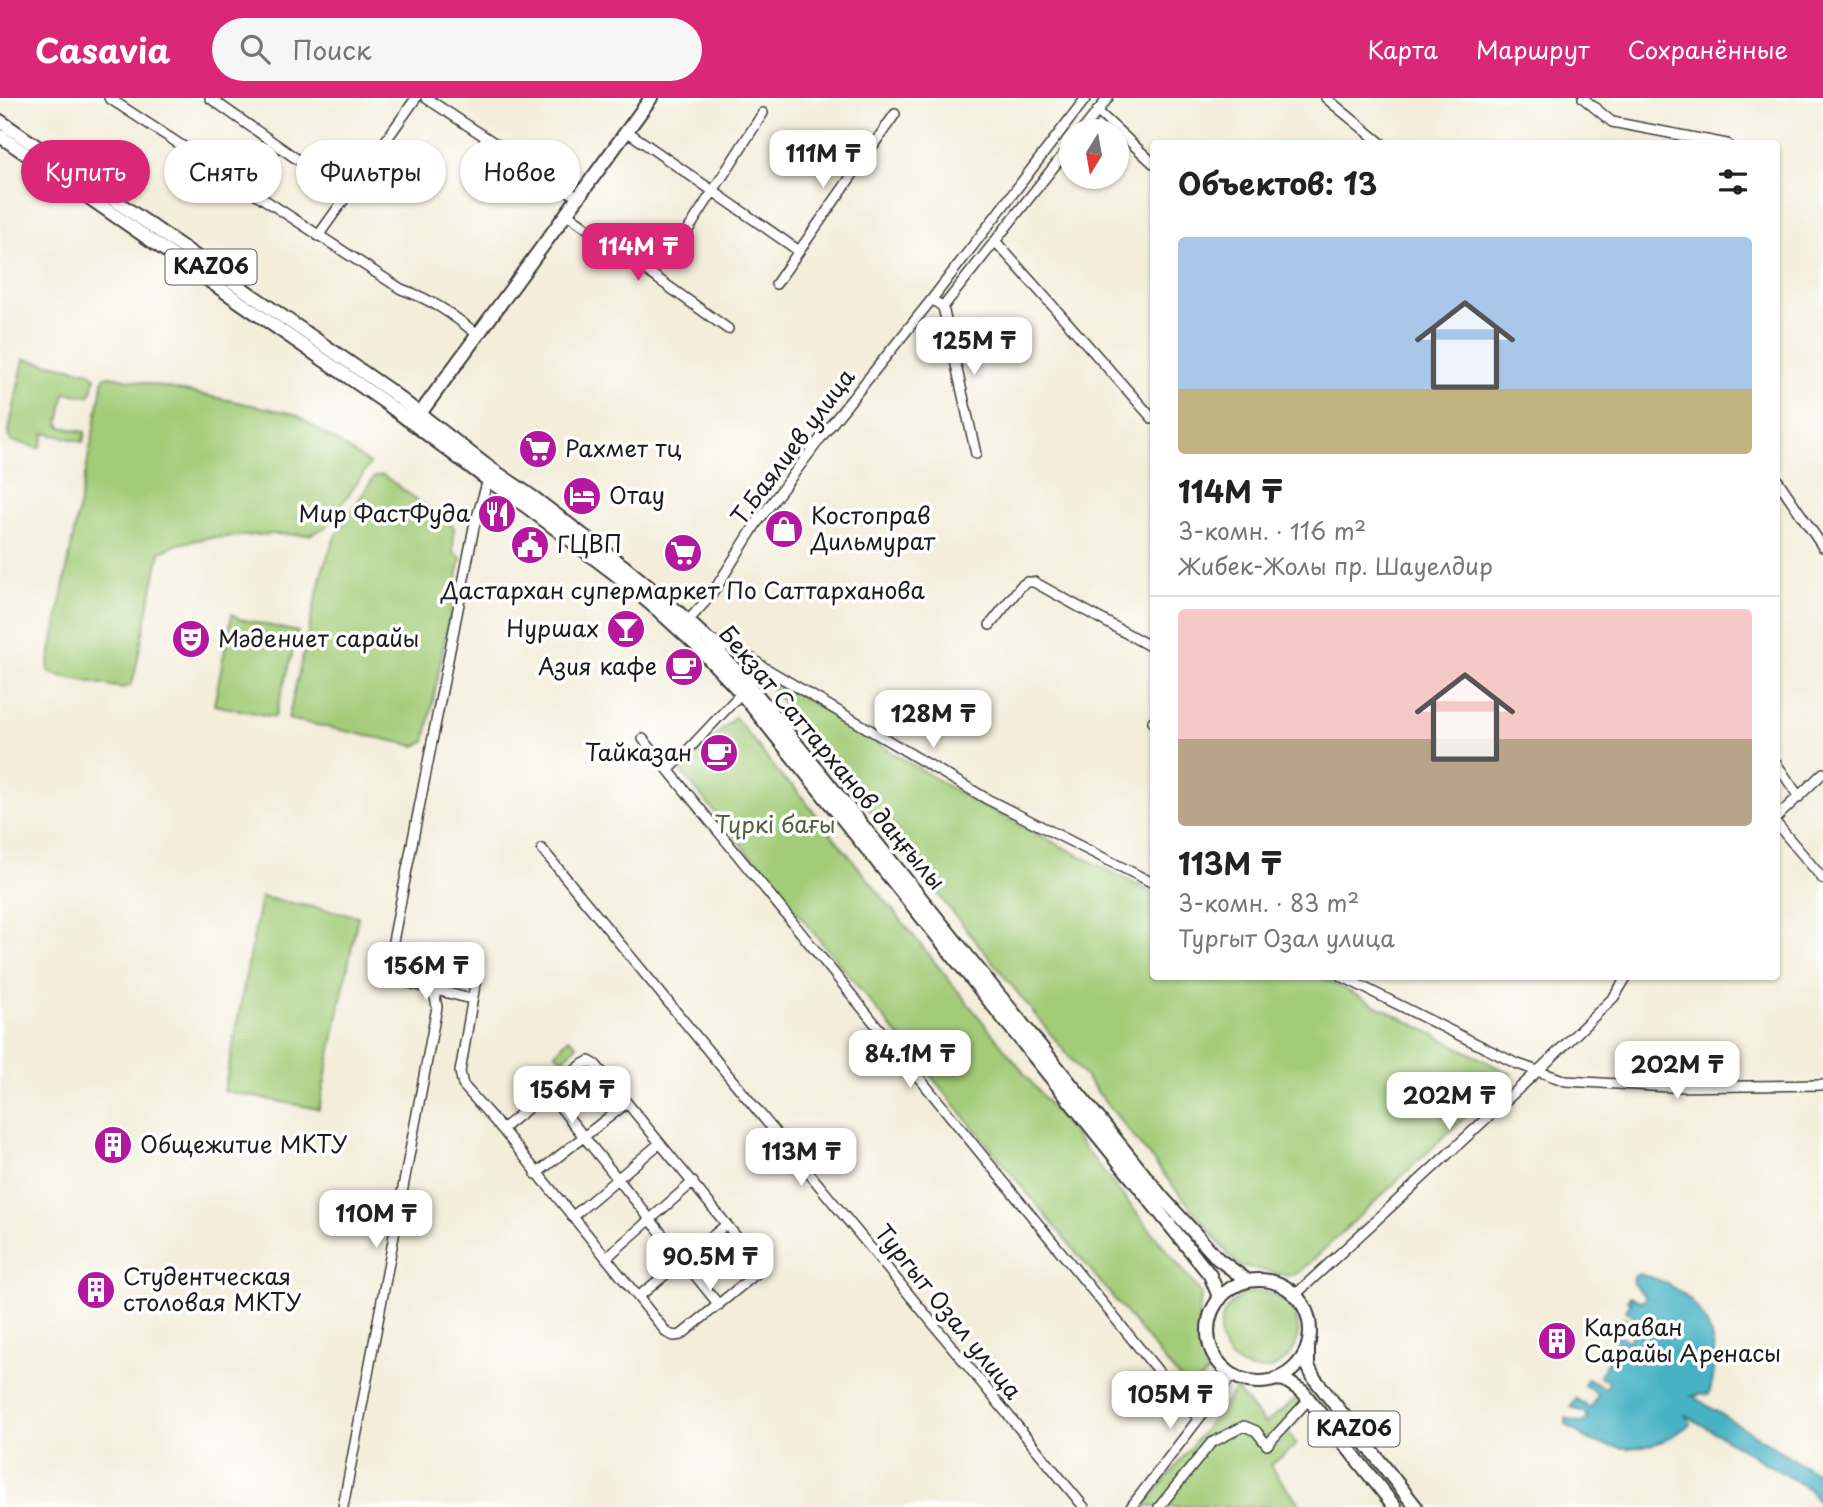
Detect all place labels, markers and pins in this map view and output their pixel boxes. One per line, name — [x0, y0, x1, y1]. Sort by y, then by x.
pin: 111M ₸ — [766, 130, 880, 190]
pin: 114M ₸ — [581, 223, 695, 283]
pin: 125M ₸ — [917, 317, 1031, 377]
supermarket icon: Рахмет тц — [517, 428, 559, 470]
place label: Рахмет тц — [565, 430, 682, 465]
hotel icon: Отау — [561, 475, 603, 517]
place label: Отау — [609, 477, 665, 512]
restaurant icon: Мир ФастФуда — [476, 493, 518, 535]
place label: Мир ФастФуда — [298, 495, 471, 530]
place label: Костоправ Дильмурат — [810, 497, 937, 558]
shop icon: Костоправ Дильмурат — [763, 508, 805, 550]
public building icon: ГЦВП — [509, 524, 551, 566]
place label: ГЦВП — [557, 526, 622, 561]
supermarket icon: Дастархан супермаркет По Саттарханова — [662, 532, 704, 574]
place label: Дастархан супермаркет По Саттарханова — [440, 572, 926, 607]
bar icon: Нуршах — [605, 608, 647, 650]
place label: Нуршах — [506, 610, 599, 645]
theatre icon: Мәдениет сарайы — [170, 618, 212, 660]
place label: Мәдениет сарайы — [218, 620, 419, 655]
cafe icon: Азия кафе — [663, 646, 705, 688]
place label: Азия кафе — [538, 648, 657, 683]
pin: 128M ₸ — [876, 690, 990, 750]
cafe icon: Тайказан — [698, 732, 740, 774]
place label: Тайказан — [585, 734, 692, 769]
pin: 156M ₸ — [369, 942, 483, 1002]
pin: 84.1M ₸ — [845, 1030, 975, 1090]
pin: 202M ₸ — [1620, 1042, 1734, 1101]
pin: 156M ₸ — [515, 1066, 629, 1126]
pin: 202M ₸ — [1392, 1072, 1506, 1132]
building icon: Общежитие МКТУ — [92, 1124, 134, 1166]
place label: Общежитие МКТУ — [140, 1126, 348, 1161]
pin: 113M ₸ — [744, 1128, 858, 1188]
pin: 110M ₸ — [319, 1190, 433, 1250]
pin: 90.5M ₸ — [645, 1234, 775, 1293]
place label: Студентческая столовая МКТУ — [123, 1258, 302, 1319]
building icon: Студентческая столовая МКТУ — [75, 1269, 117, 1311]
place label: Караван Сарайы Аренасы — [1584, 1309, 1781, 1370]
building icon: Караван Сарайы Аренасы — [1536, 1320, 1578, 1362]
pin: 105M ₸ — [1113, 1372, 1227, 1431]

